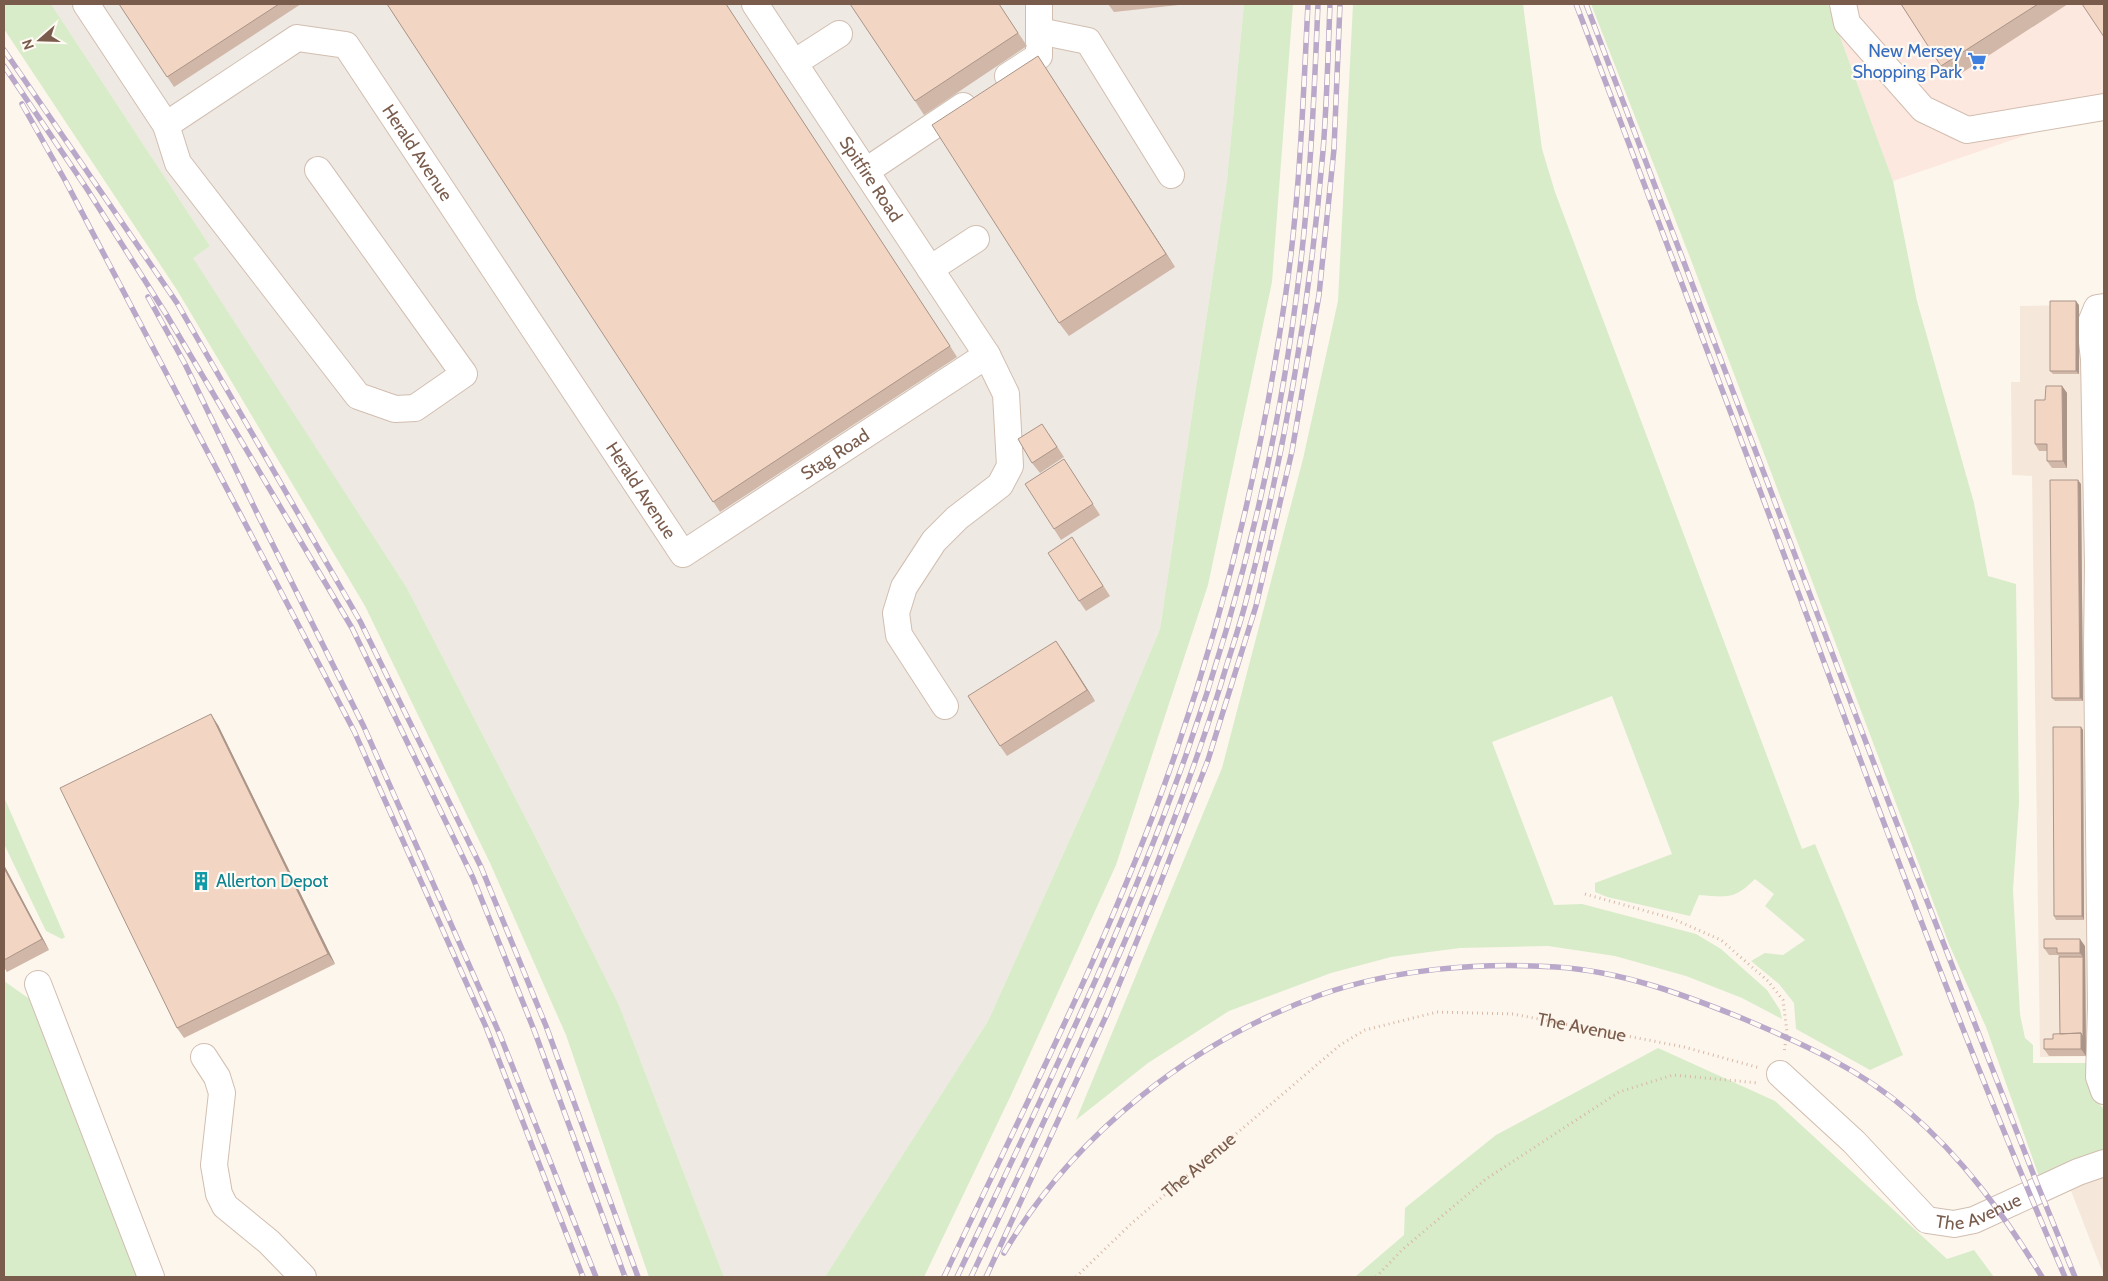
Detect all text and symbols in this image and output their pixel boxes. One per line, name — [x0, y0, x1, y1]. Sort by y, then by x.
north arrow — [15, 15, 65, 65]
text: N — [18, 37, 38, 52]
place label: New Mersey Shopping Park — [1853, 40, 1963, 83]
supermarket icon: New Mersey Shopping Park — [1966, 50, 1988, 72]
street label: Herald Avenue — [377, 100, 457, 205]
street label: Spitfire Road — [835, 132, 907, 226]
street label: Stag Road — [797, 424, 873, 485]
street label: Herald Avenue — [601, 438, 681, 543]
building icon: Allerton Depot — [190, 870, 212, 892]
place label: Allerton Depot — [216, 870, 328, 892]
street label: The Avenue — [1536, 1008, 1628, 1047]
street label: The Avenue — [1158, 1128, 1240, 1203]
street label: The Avenue — [1934, 1189, 2025, 1235]

